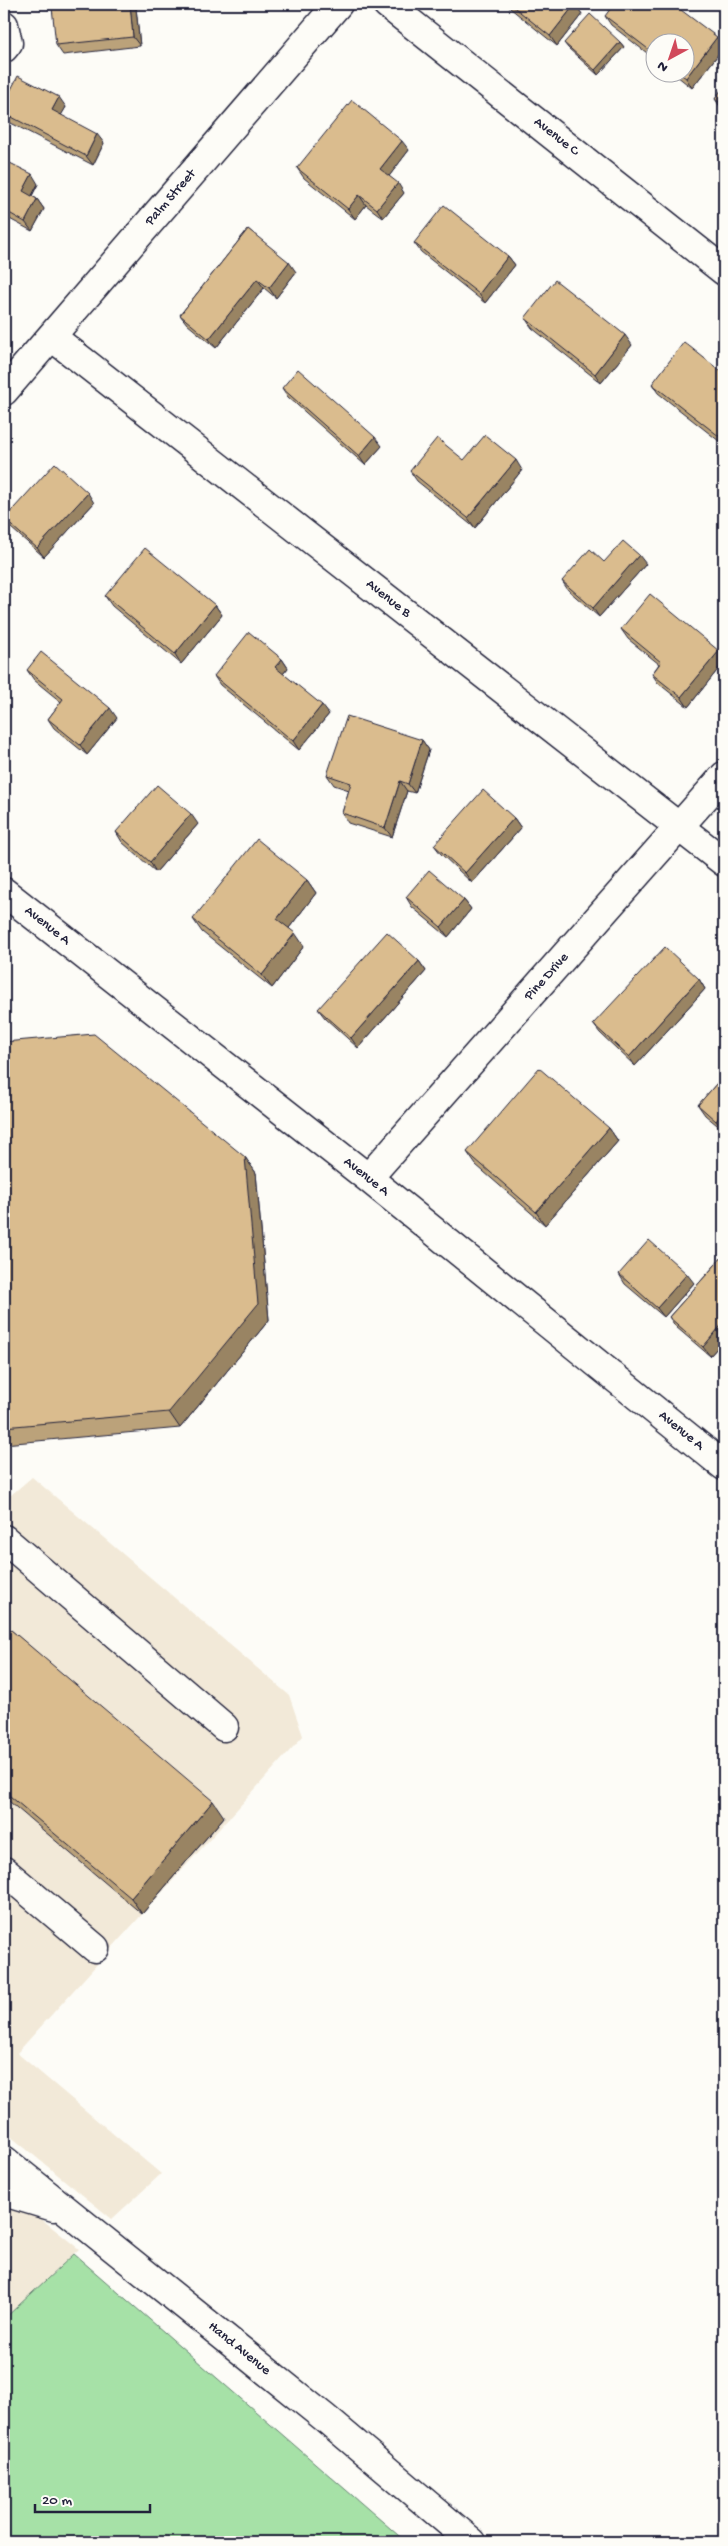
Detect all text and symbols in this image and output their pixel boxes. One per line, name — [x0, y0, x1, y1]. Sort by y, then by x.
north arrow — [646, 32, 696, 82]
text: N — [654, 57, 672, 75]
street label: Avenue C — [530, 114, 583, 161]
street label: Palm Street — [141, 165, 201, 230]
street label: Avenue B — [362, 576, 415, 622]
street label: Avenue A — [21, 903, 74, 950]
street label: Pine Drive — [520, 949, 573, 1005]
street label: Avenue A — [340, 1154, 393, 1201]
street label: Avenue A — [655, 1408, 708, 1455]
street label: Hand Avenue — [204, 2318, 274, 2380]
scale bar — [35, 2481, 150, 2513]
text: 20 m — [42, 2492, 72, 2510]

